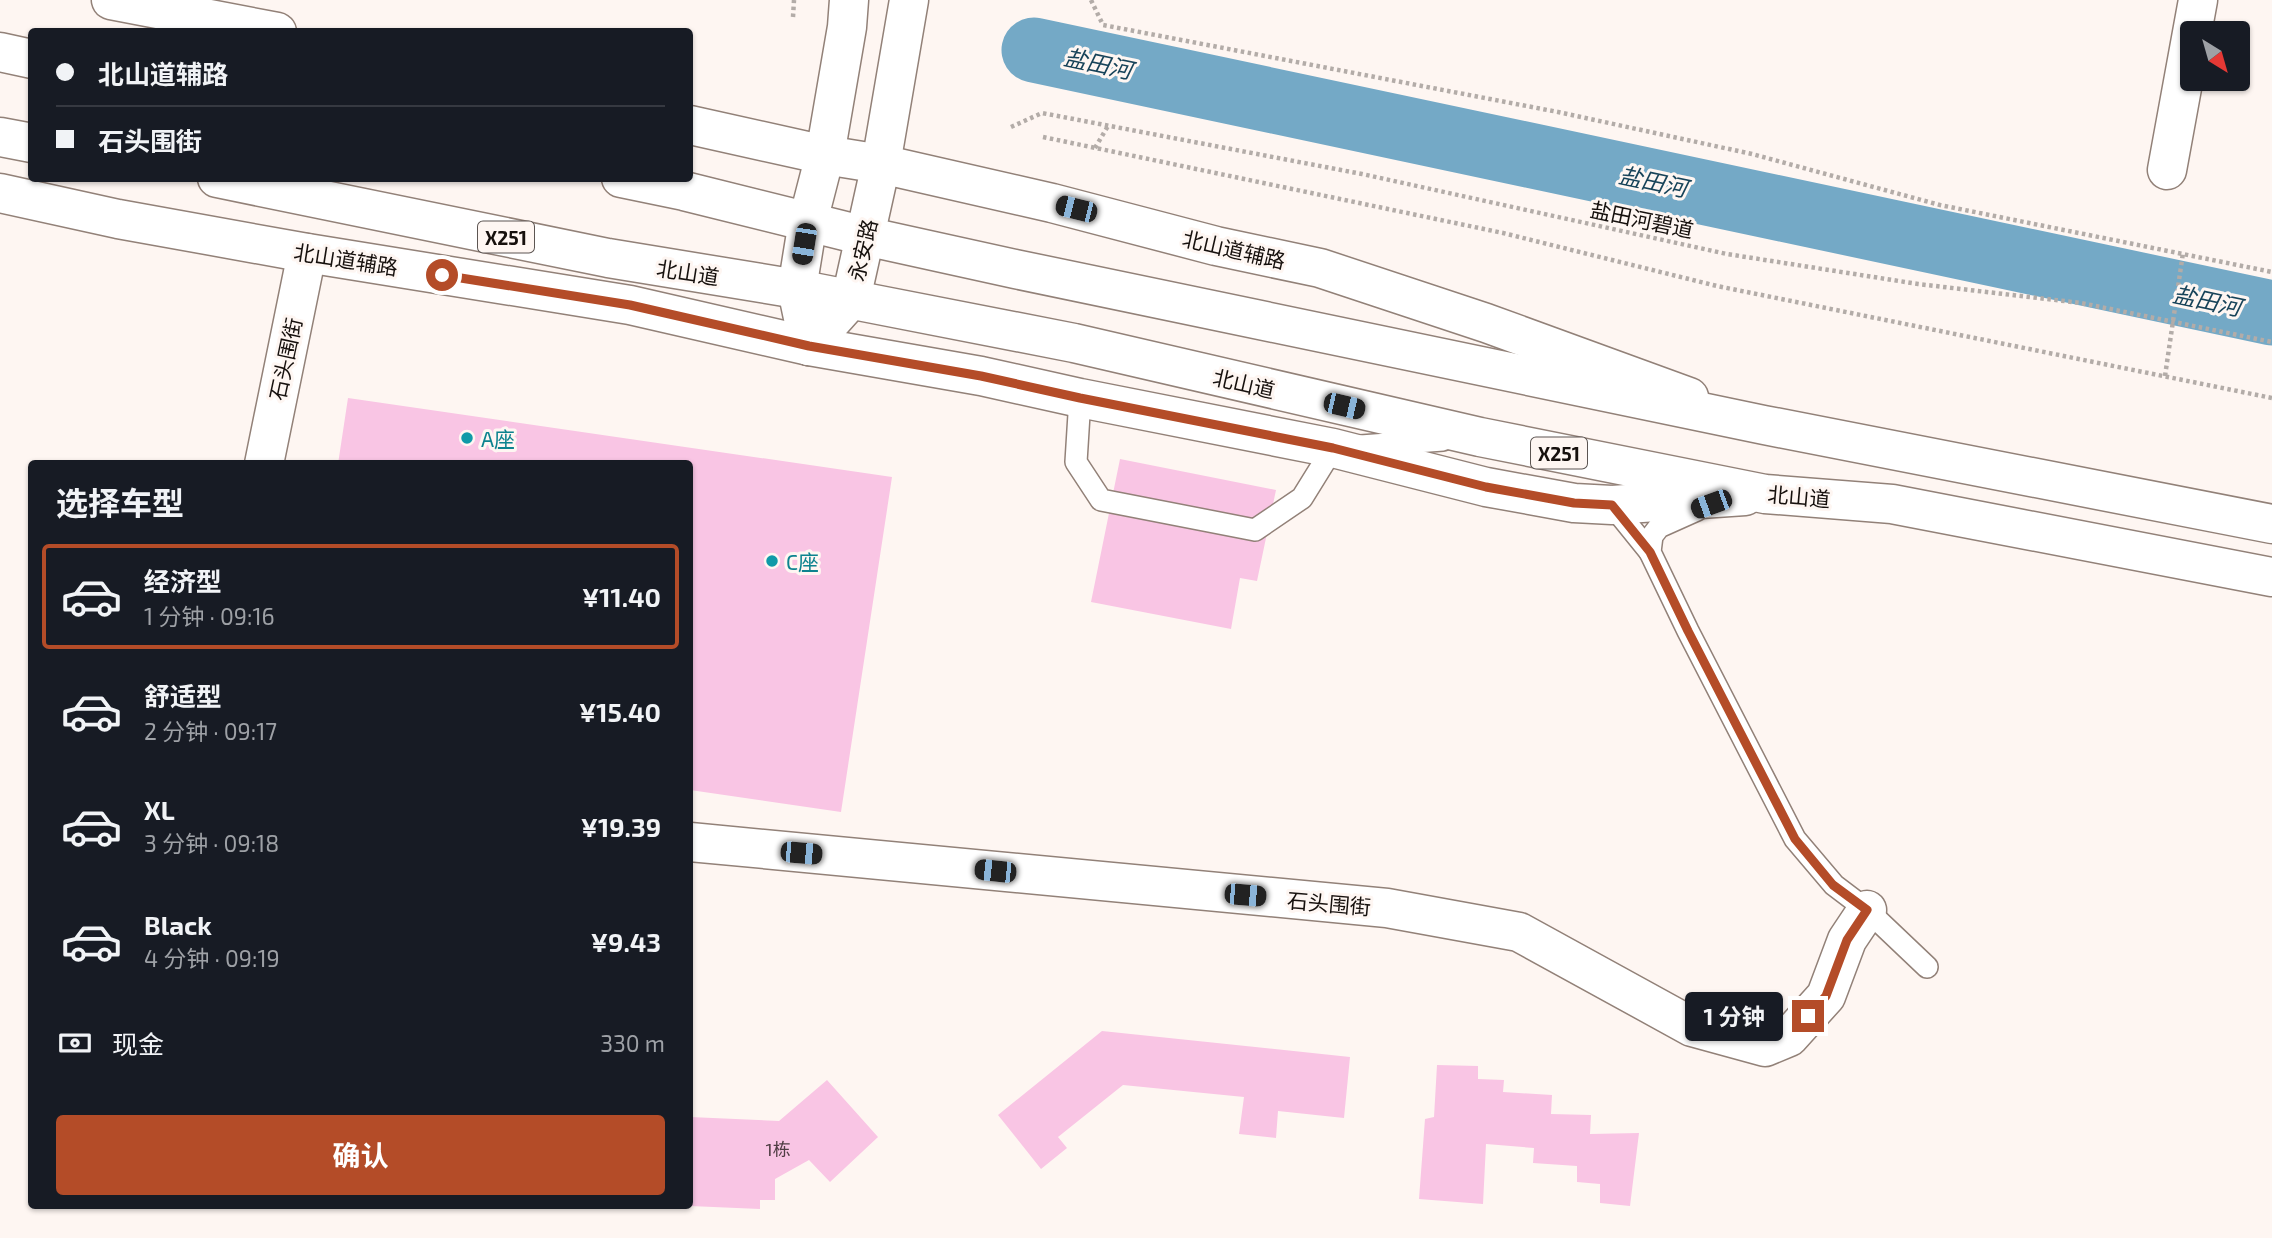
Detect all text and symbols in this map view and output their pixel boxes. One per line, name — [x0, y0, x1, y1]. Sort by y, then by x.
north arrow — [2180, 21, 2250, 91]
map controls — [2180, 21, 2250, 91]
water label: 盐田河 — [1061, 42, 1139, 85]
text: 北山道辅路 — [98, 58, 228, 89]
text: 石头围街 — [98, 125, 202, 156]
water label: 盐田河 — [1616, 160, 1694, 203]
car — [1054, 194, 1099, 224]
street label: 盐田河碧道 — [1588, 196, 1696, 242]
street label: 永安路 — [843, 216, 881, 284]
road number: X251 — [478, 221, 534, 252]
car — [791, 222, 818, 266]
street label: 北山道辅路 — [1180, 225, 1288, 273]
street label: 北山道辅路 — [292, 238, 400, 280]
street label: 北山道 — [655, 255, 721, 289]
route start — [426, 259, 458, 291]
water label: 盐田河 — [2170, 279, 2248, 322]
street label: 石头围街 — [264, 315, 306, 403]
street label: 北山道 — [1210, 364, 1278, 402]
car — [1322, 391, 1367, 421]
place label: A座 — [481, 426, 515, 451]
marker: A座 — [459, 430, 475, 446]
road number: X251 — [1531, 437, 1587, 468]
street label: 北山道 — [1767, 481, 1831, 511]
text: 选择车型 — [56, 483, 184, 521]
car — [1688, 487, 1735, 521]
place label: C座 — [786, 549, 819, 574]
marker: C座 — [764, 553, 780, 569]
icon: car — [60, 565, 123, 628]
text: 经济型 — [144, 565, 222, 596]
text: ¥11.40 — [582, 581, 661, 612]
text: 1 分钟 · 09:16 — [144, 602, 275, 630]
icon: car — [60, 680, 123, 743]
text: 舒适型 — [144, 680, 222, 711]
text: ¥15.40 — [579, 696, 661, 727]
text: 2 分钟 · 09:17 — [144, 717, 277, 745]
text: XL — [144, 794, 175, 825]
icon: car — [60, 795, 123, 858]
text: ¥19.39 — [581, 811, 661, 842]
text: 3 分钟 · 09:18 — [144, 829, 279, 857]
car — [780, 841, 823, 865]
car — [974, 858, 1017, 884]
car — [1224, 883, 1267, 907]
street label: 石头围街 — [1286, 887, 1372, 919]
text: Black — [144, 909, 212, 940]
icon: car — [60, 910, 123, 973]
text: ¥9.43 — [591, 926, 661, 957]
text: 4 分钟 · 09:19 — [144, 944, 280, 972]
callout: 1 分钟 — [1686, 992, 1784, 1040]
route end — [1792, 1000, 1824, 1032]
text: 1 分钟 — [1704, 1002, 1764, 1030]
icon: cash — [56, 1024, 94, 1062]
text: 现金 — [112, 1028, 164, 1059]
text: 330 m — [600, 1029, 665, 1057]
button: 确认 — [56, 1115, 665, 1195]
house number: 1栋 — [765, 1138, 791, 1160]

